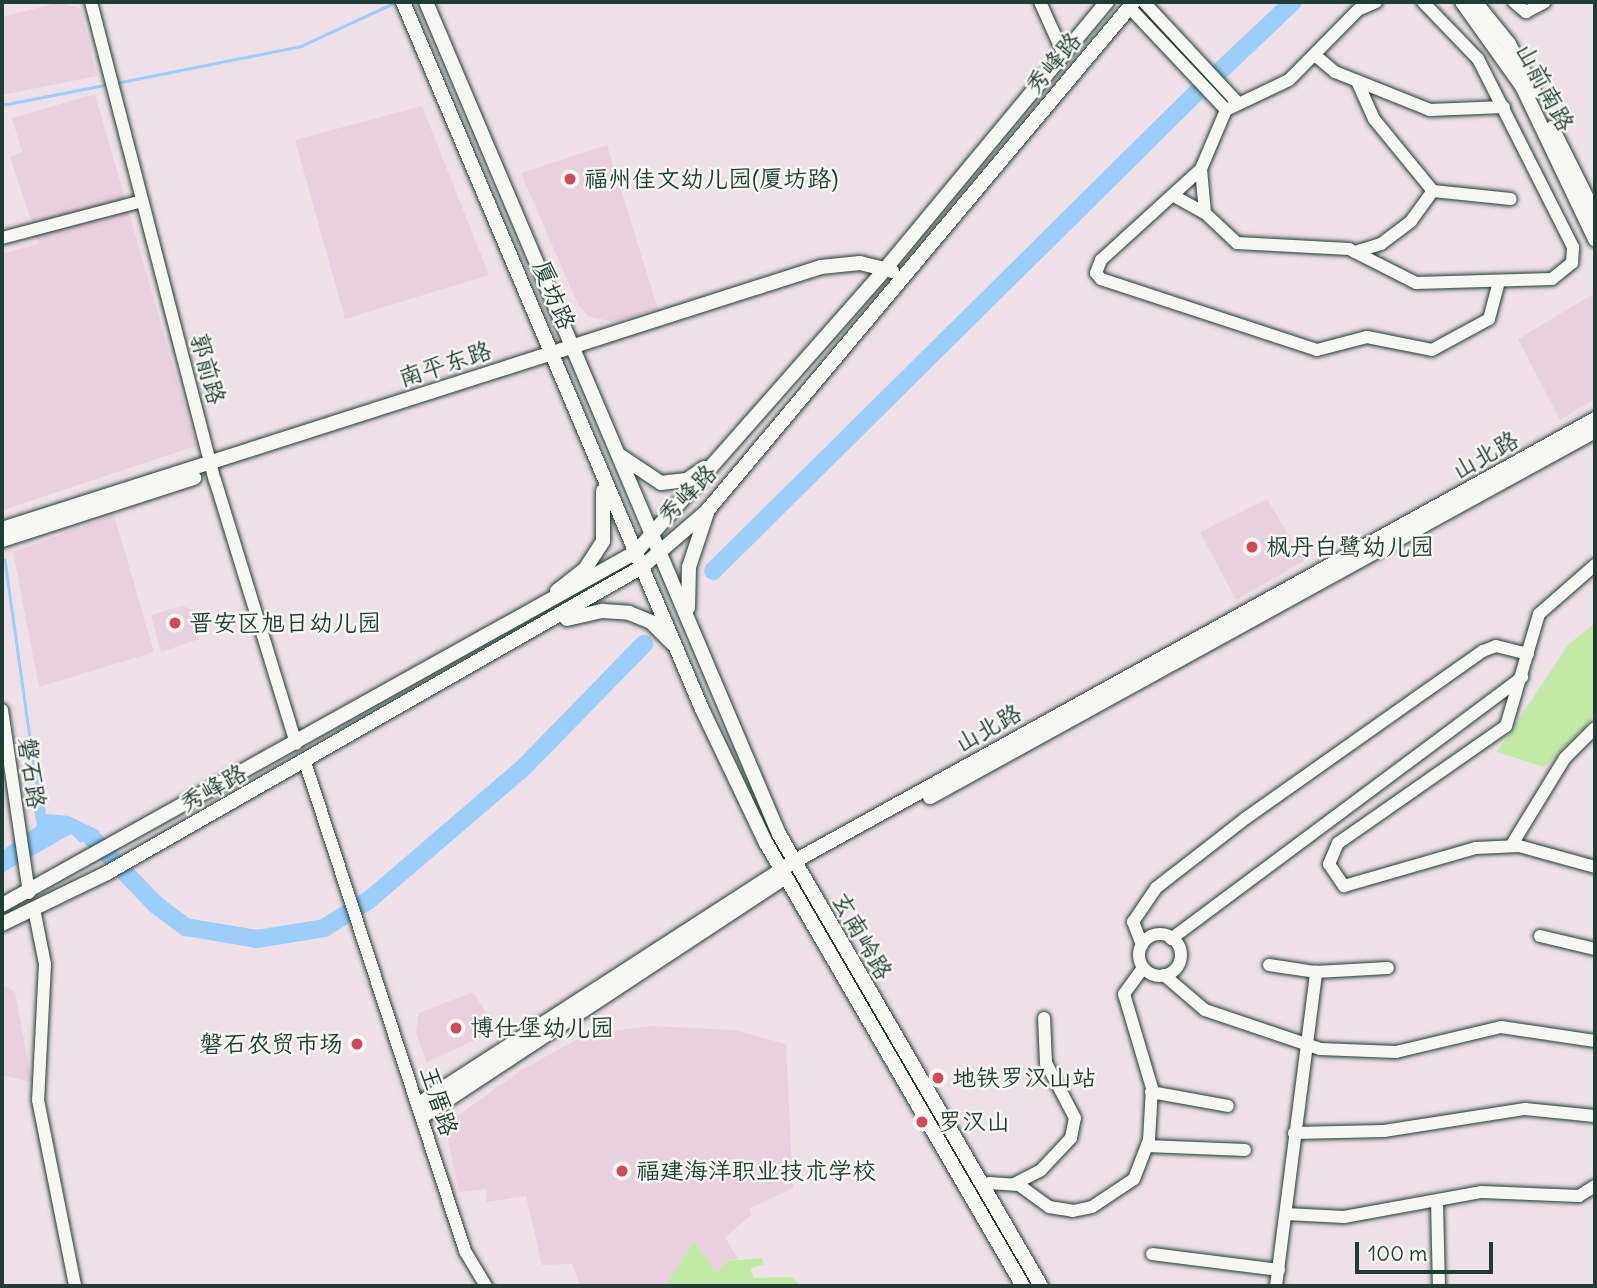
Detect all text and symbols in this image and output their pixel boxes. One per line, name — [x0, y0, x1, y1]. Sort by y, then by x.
street label: 秀峰路 — [1019, 26, 1087, 100]
street label: 山前南路 — [1510, 38, 1580, 136]
place label: 福州佳文幼儿园(厦坊路) — [584, 165, 839, 193]
marker: 福州佳文幼儿园(厦坊路) — [562, 171, 578, 187]
street label: 厦坊路 — [527, 256, 581, 334]
street label: 郭前路 — [185, 330, 231, 408]
street label: 南平东路 — [395, 335, 495, 393]
street label: 山北路 — [1447, 425, 1523, 485]
street label: 秀峰路 — [651, 458, 723, 530]
place label: 枫丹白鹭幼儿园 — [1266, 533, 1434, 561]
marker: 枫丹白鹭幼儿园 — [1244, 539, 1260, 555]
place label: 晋安区旭日幼儿园 — [189, 609, 381, 637]
marker: 晋安区旭日幼儿园 — [167, 615, 183, 631]
street label: 山北路 — [950, 698, 1026, 758]
street label: 磐石路 — [13, 735, 51, 811]
street label: 秀峰路 — [175, 758, 251, 818]
street label: 玄南岭路 — [826, 887, 898, 985]
place label: 博仕堡幼儿园 — [470, 1014, 614, 1042]
marker: 博仕堡幼儿园 — [448, 1020, 464, 1036]
place label: 磐石农贸市场 — [199, 1030, 343, 1058]
marker: 磐石农贸市场 — [349, 1036, 365, 1052]
street label: 王厝路 — [414, 1062, 464, 1140]
place label: 地铁罗汉山站 — [952, 1064, 1096, 1092]
marker: 地铁罗汉山站 — [930, 1070, 946, 1086]
place label: 罗汉山 — [938, 1108, 1010, 1136]
marker: 罗汉山 — [912, 1112, 932, 1132]
place label: 福建海洋职业技术学校 — [636, 1157, 876, 1185]
marker: 福建海洋职业技术学校 — [614, 1163, 630, 1179]
scale bar — [1359, 1228, 1497, 1272]
text: 100 m — [1368, 1240, 1427, 1267]

